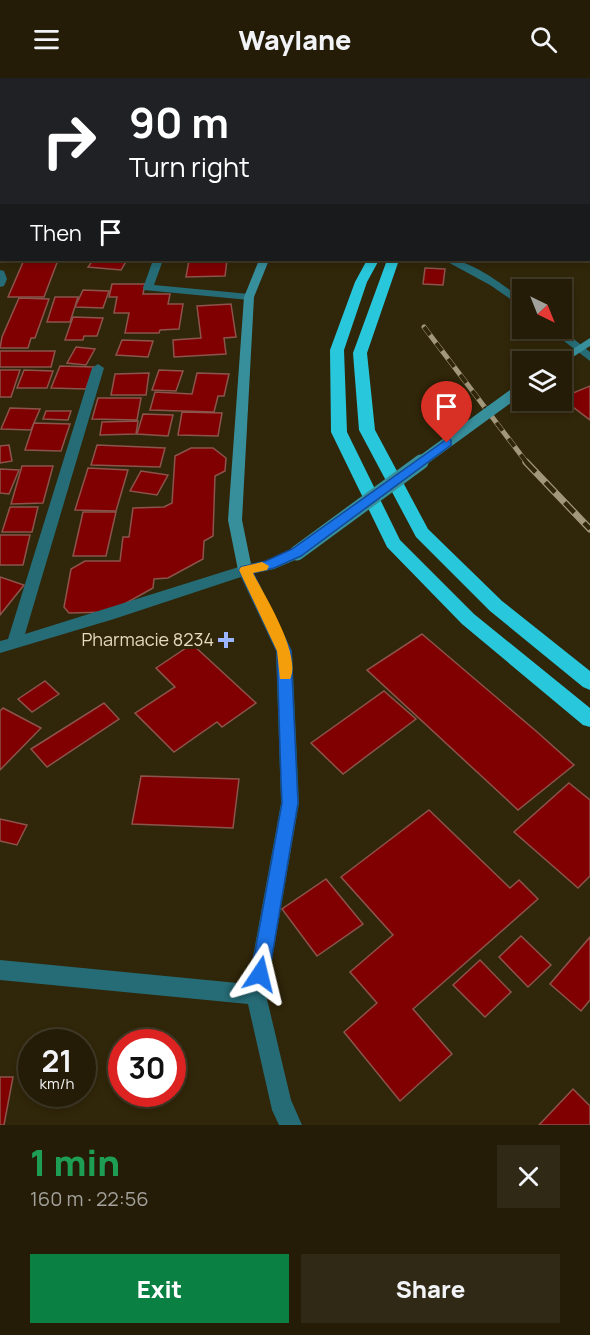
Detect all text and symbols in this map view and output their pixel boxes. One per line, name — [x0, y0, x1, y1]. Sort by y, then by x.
text: Waylane — [239, 21, 351, 58]
icon: menu — [30, 23, 63, 56]
icon: search — [527, 23, 560, 56]
text: 90 m — [129, 93, 229, 151]
icon: right — [30, 102, 108, 180]
text: Turn right — [129, 148, 250, 185]
icon: arrive — [94, 216, 127, 249]
text: Then — [30, 218, 82, 248]
north arrow — [512, 279, 572, 339]
map controls — [512, 279, 572, 411]
button: layers — [512, 351, 572, 411]
pin — [421, 381, 472, 443]
icon: arrive — [430, 390, 463, 423]
place label: Pharmacie 8234 — [81, 627, 214, 651]
marker: Pharmacie 8234 — [219, 633, 233, 647]
position arrow — [228, 942, 292, 1006]
speed limit sign: 30 — [108, 1029, 186, 1107]
text: 21 — [41, 1040, 73, 1081]
text: km/h — [40, 1073, 74, 1094]
text: 1 min — [30, 1138, 120, 1187]
button: close — [497, 1145, 560, 1208]
text: 160 m · 22:56 — [30, 1185, 149, 1212]
button: Exit — [30, 1254, 289, 1323]
button: Share — [301, 1254, 560, 1323]

